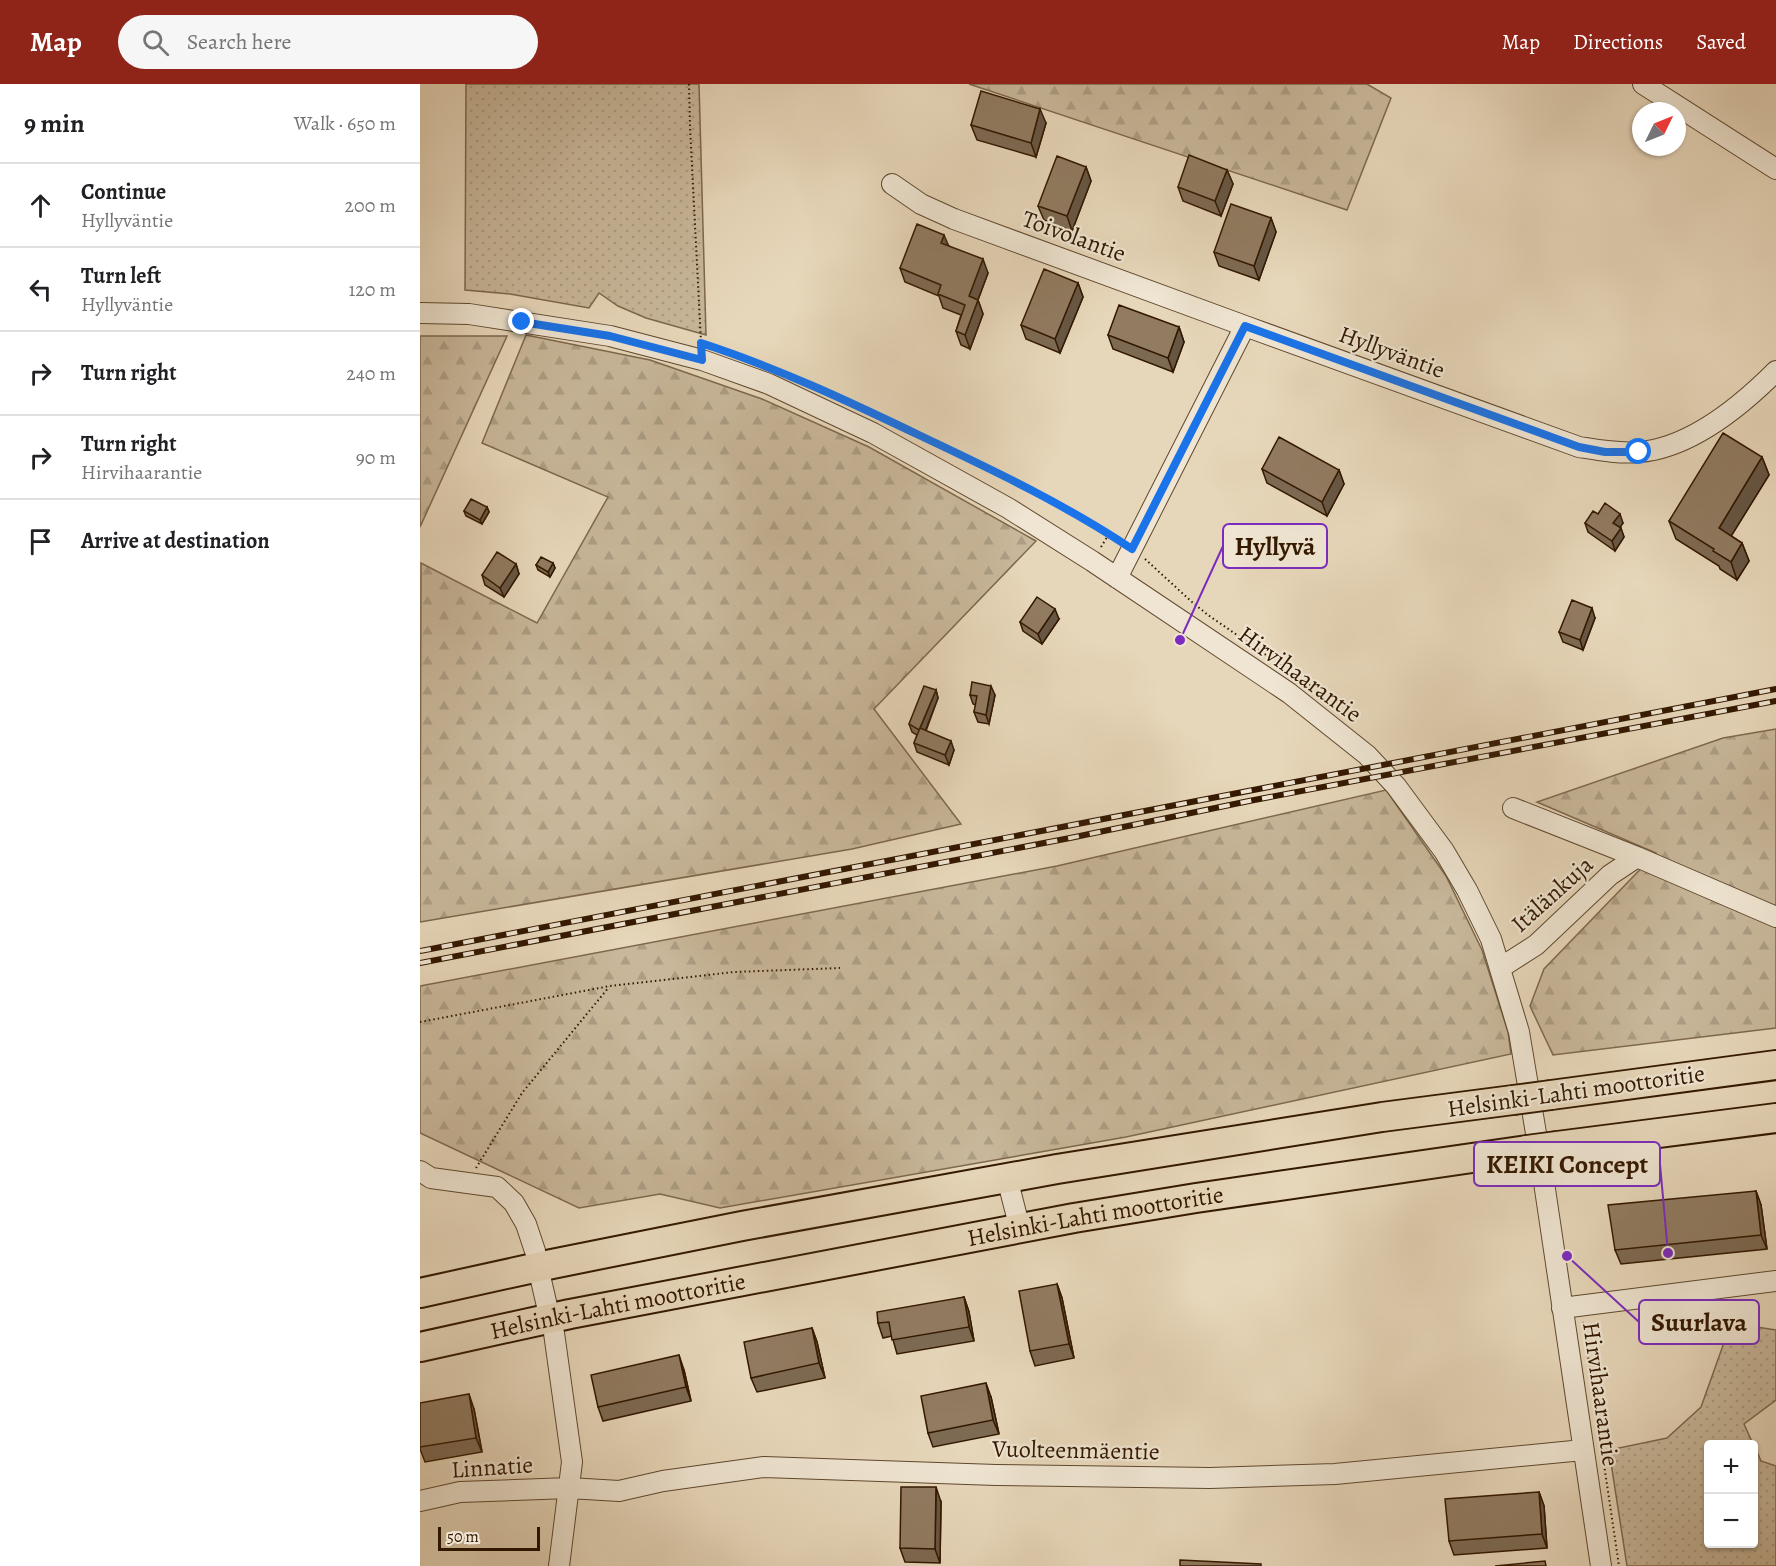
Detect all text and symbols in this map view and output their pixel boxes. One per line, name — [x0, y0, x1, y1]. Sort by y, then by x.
search box — [118, 15, 538, 69]
text: Map — [30, 23, 82, 61]
icon: search — [139, 26, 172, 59]
text: Search here — [187, 27, 291, 57]
text: Map — [1502, 28, 1540, 56]
text: Directions — [1573, 28, 1663, 56]
text: Saved — [1696, 28, 1746, 56]
north arrow — [1632, 102, 1686, 156]
text: 9 min — [24, 106, 85, 141]
text: Walk · 650 m — [294, 110, 396, 137]
text: Continue — [81, 177, 166, 207]
icon: ahead — [24, 189, 57, 222]
text: 200 m — [345, 192, 396, 219]
street label: Toivolantie — [1018, 202, 1130, 270]
text: Hyllyväntie — [81, 207, 173, 234]
text: Turn left — [81, 261, 161, 291]
icon: left — [24, 273, 57, 306]
text: 120 m — [348, 276, 396, 303]
text: Hyllyväntie — [81, 291, 173, 318]
route end — [508, 308, 534, 334]
street label: Hyllyväntie — [1335, 318, 1449, 386]
icon: right — [24, 357, 57, 390]
text: Turn right — [81, 358, 177, 388]
text: 240 m — [346, 360, 396, 387]
text: Turn right — [81, 429, 177, 459]
route start — [1625, 438, 1651, 464]
icon: right — [24, 441, 57, 474]
text: 90 m — [356, 444, 396, 471]
text: Hirvihaarantie — [81, 459, 202, 486]
callout: Hyllyvä — [1223, 524, 1327, 568]
icon: arrive — [24, 525, 57, 558]
text: Arrive at destination — [81, 526, 270, 556]
text: Hyllyvä — [1235, 529, 1316, 564]
street label: Hirvihaarantie — [1232, 618, 1368, 730]
street label: Itälänkuja — [1504, 848, 1600, 939]
street label: Helsinki-Lahti moottoritie — [1445, 1057, 1707, 1125]
callout: KEIKI Concept — [1474, 1142, 1660, 1186]
text: KEIKI Concept — [1486, 1147, 1648, 1182]
street label: Helsinki-Lahti moottoritie — [964, 1178, 1226, 1254]
street label: Helsinki-Lahti moottoritie — [487, 1265, 748, 1347]
callout: Suurlava — [1639, 1300, 1759, 1344]
text: Suurlava — [1651, 1305, 1748, 1340]
street label: Hirvihaarantie — [1575, 1320, 1627, 1468]
street label: Vuolteenmäentie — [991, 1433, 1160, 1467]
map controls — [1704, 1440, 1758, 1548]
button: + — [1704, 1440, 1758, 1494]
street label: Linnatie — [450, 1448, 534, 1486]
button: − — [1704, 1494, 1758, 1548]
scale bar — [438, 1524, 540, 1552]
text: 50 m — [447, 1526, 479, 1548]

